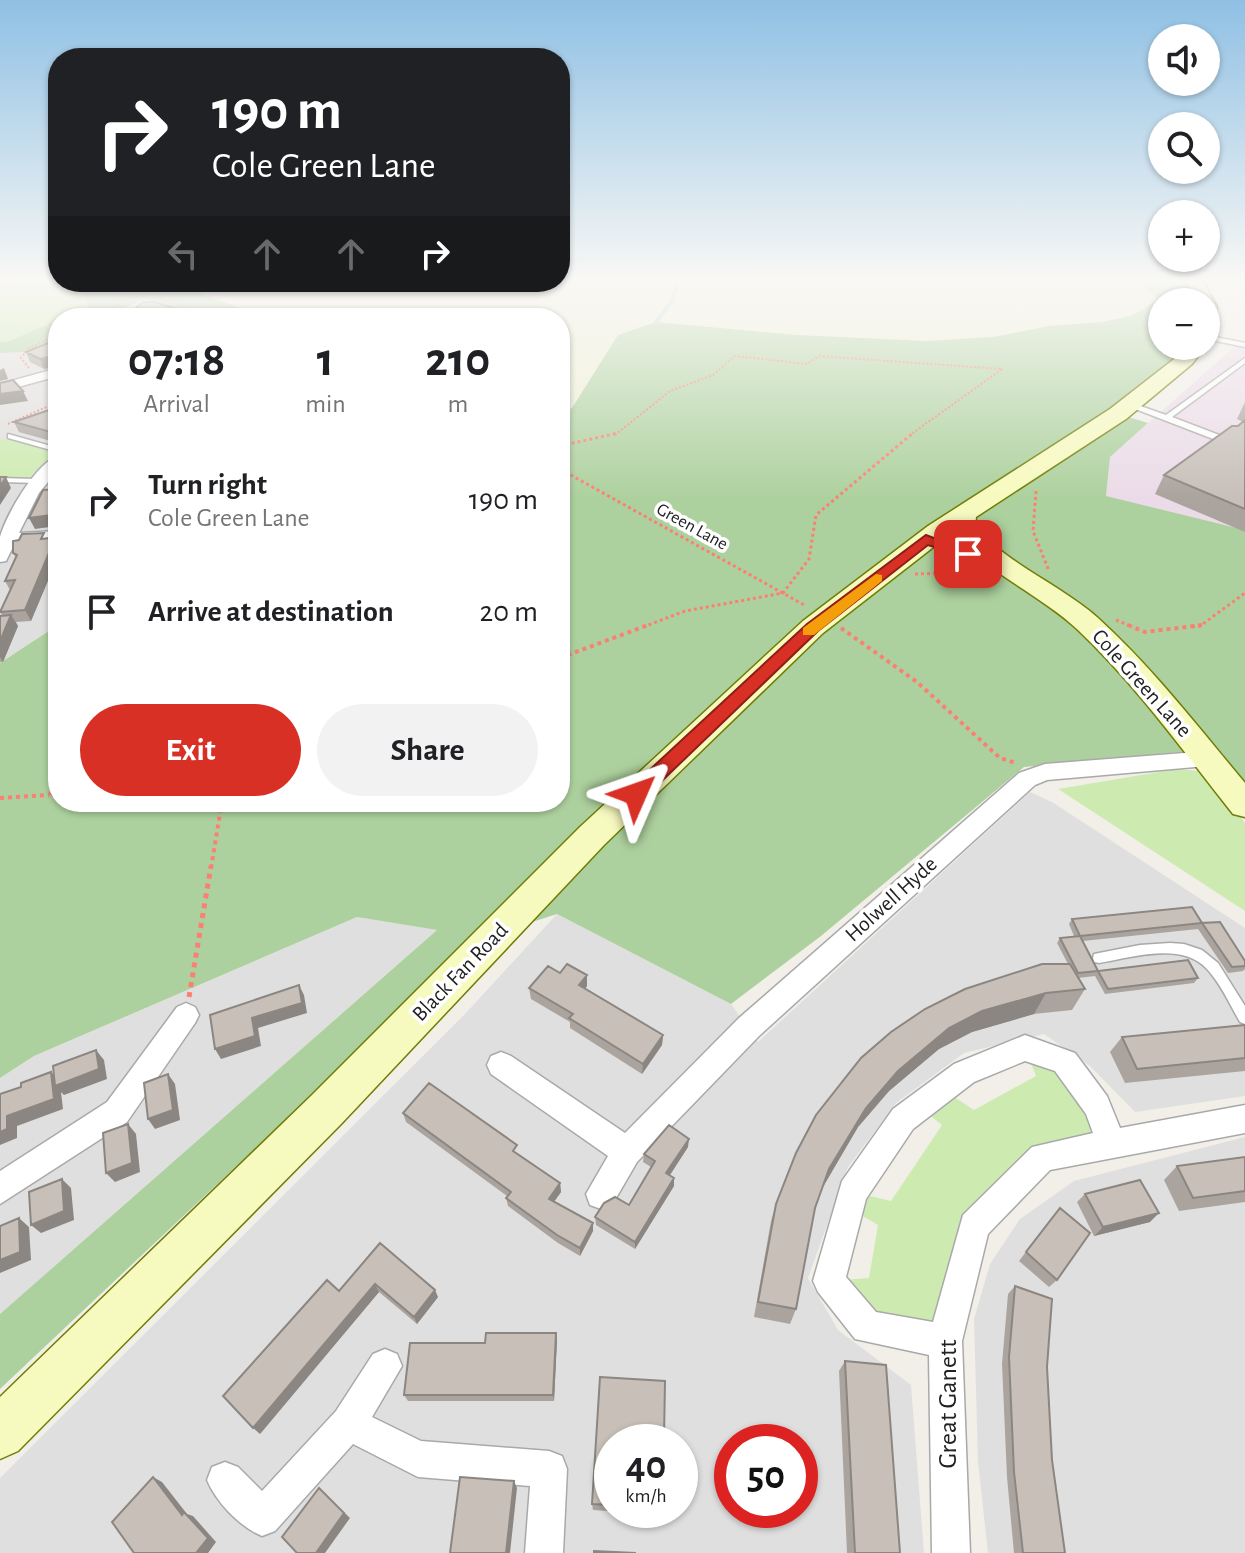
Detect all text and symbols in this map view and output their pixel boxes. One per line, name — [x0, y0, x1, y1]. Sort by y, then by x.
map controls — [1148, 24, 1220, 360]
button: sound — [1148, 24, 1220, 96]
icon: right — [80, 80, 184, 184]
text: 190 m — [212, 83, 342, 139]
button: search — [1148, 112, 1220, 184]
text: Cole Green Lane — [212, 148, 436, 184]
button: + — [1148, 200, 1220, 272]
icon: left — [161, 232, 205, 276]
icon: ahead — [245, 232, 289, 276]
icon: ahead — [329, 232, 373, 276]
icon: right — [413, 232, 457, 276]
button: − — [1148, 288, 1220, 360]
text: 07:18 — [128, 337, 225, 385]
text: 1 — [317, 337, 334, 385]
text: 210 — [425, 337, 490, 385]
text: Arrival — [143, 391, 210, 417]
text: min — [305, 391, 346, 417]
text: m — [447, 391, 468, 417]
text: Turn right — [148, 470, 267, 500]
icon: right — [80, 478, 124, 522]
text: 190 m — [469, 485, 538, 515]
street label: Green Lane — [653, 500, 731, 554]
text: Cole Green Lane — [148, 505, 310, 531]
pin — [934, 520, 1002, 588]
icon: arrive — [946, 532, 990, 576]
icon: arrive — [80, 590, 124, 634]
text: Arrive at destination — [148, 597, 394, 627]
text: 20 m — [480, 597, 538, 627]
street label: Cole Green Lane — [1088, 625, 1196, 741]
button: Exit — [80, 704, 301, 796]
button: Share — [317, 704, 538, 796]
position arrow — [594, 752, 678, 836]
street label: Holwell Hyde — [841, 852, 941, 946]
street label: Black Fan Road — [408, 919, 512, 1025]
street label: Great Ganett — [935, 1339, 961, 1469]
speed limit sign: 50 — [714, 1424, 818, 1528]
text: 40 — [626, 1446, 666, 1486]
text: km/h — [625, 1486, 667, 1506]

